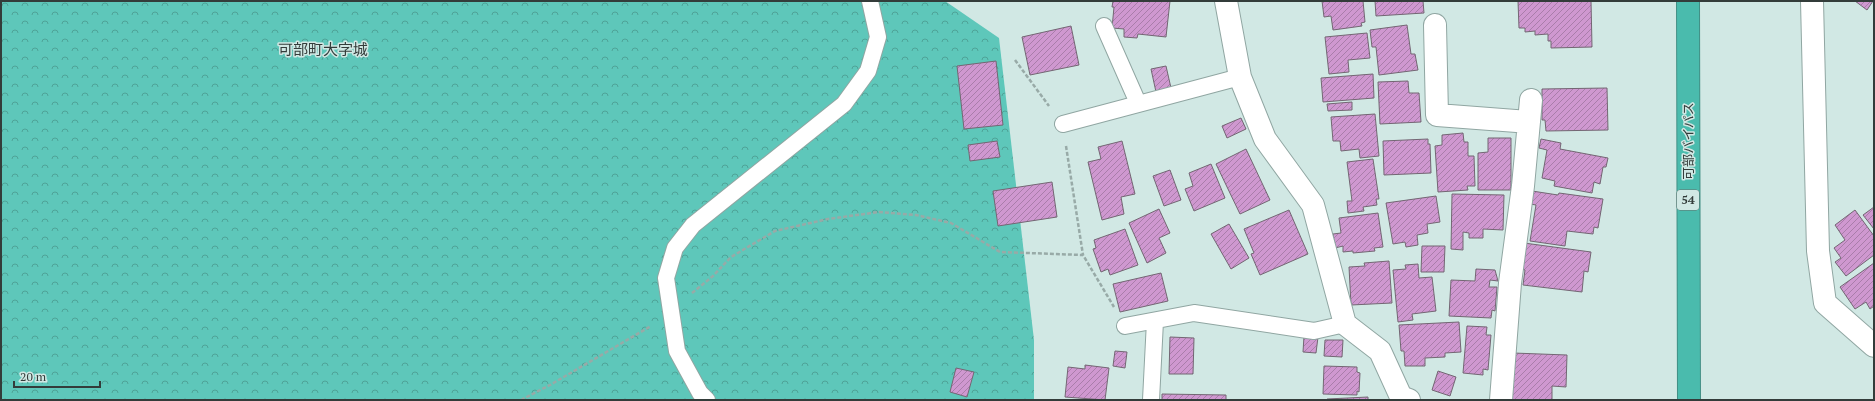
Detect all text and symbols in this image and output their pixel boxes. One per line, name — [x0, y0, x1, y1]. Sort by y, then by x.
district label: 可部町大字城 — [278, 39, 368, 59]
street label: 可部バイパス — [1679, 102, 1697, 180]
road number: 54 — [1677, 190, 1699, 210]
scale bar — [14, 363, 100, 389]
text: 20 m — [20, 369, 47, 384]

